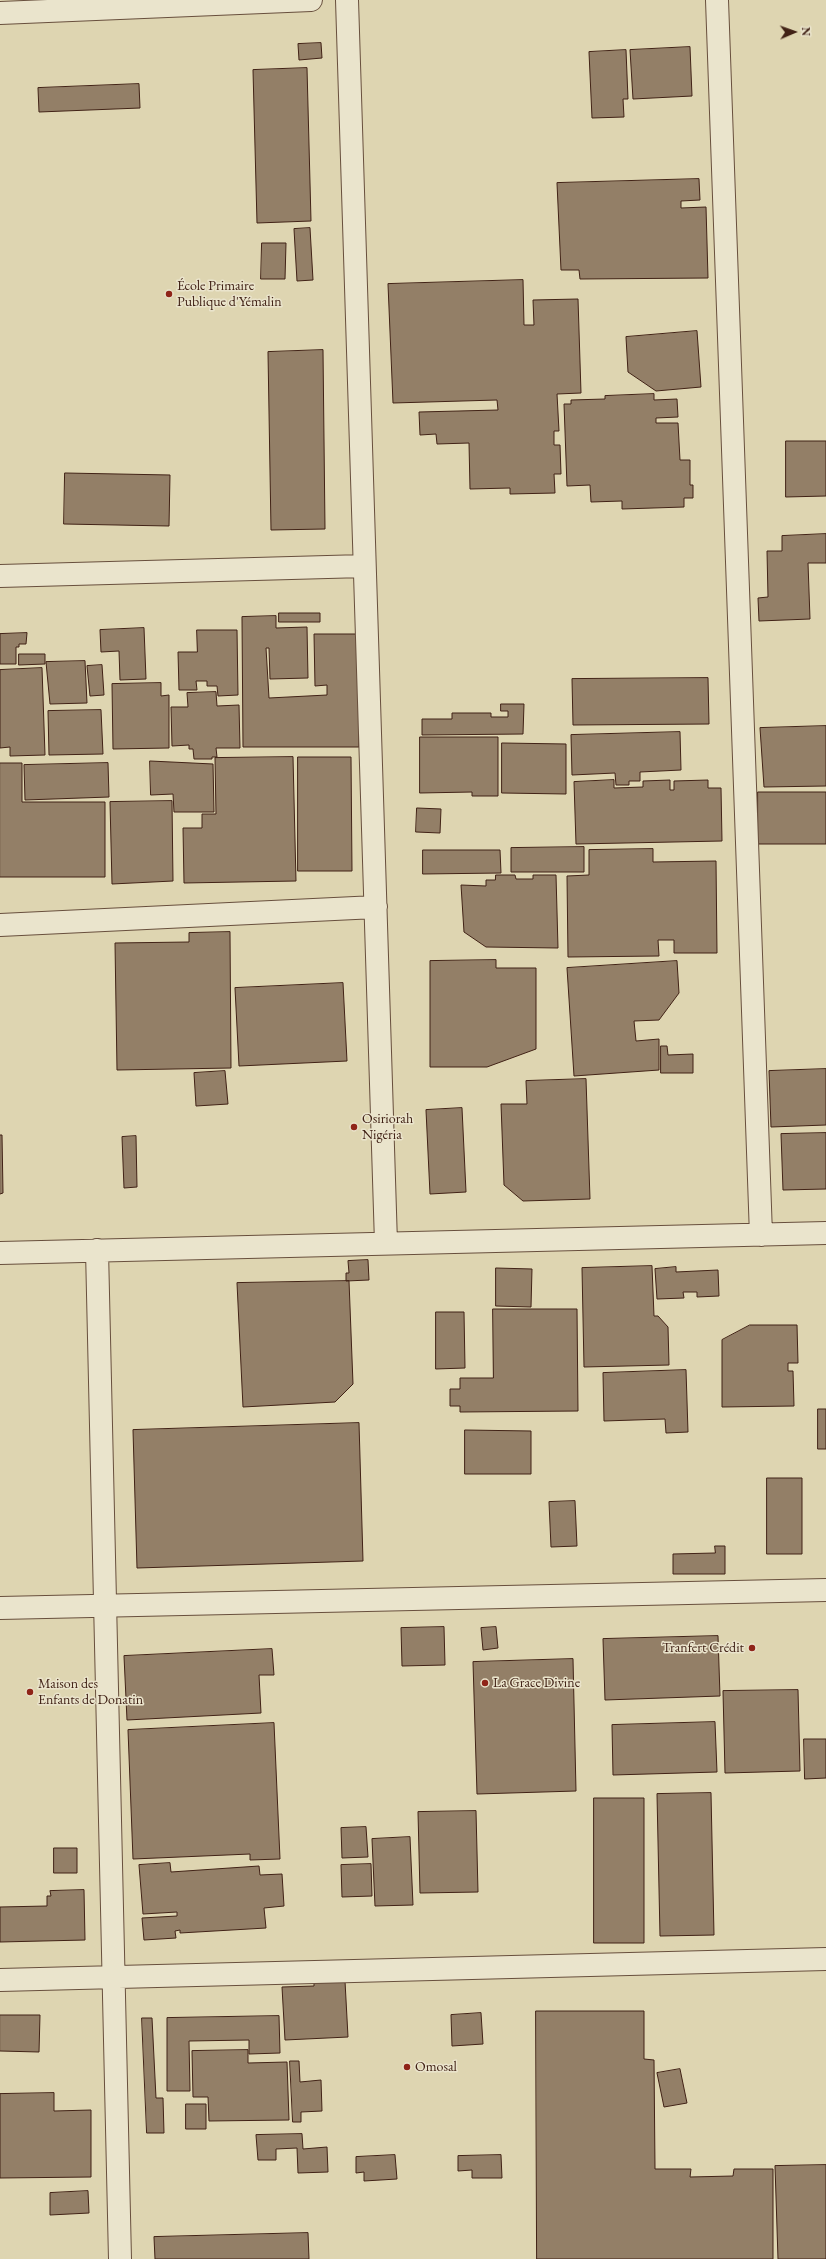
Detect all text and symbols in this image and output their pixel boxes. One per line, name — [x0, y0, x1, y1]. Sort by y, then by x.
north arrow — [774, 12, 814, 52]
text: N — [799, 27, 813, 36]
place label: École Primaire Publique d'Yémalin — [177, 278, 282, 310]
marker: École Primaire Publique d'Yémalin — [164, 289, 174, 299]
place label: Osiriorah Nigéria — [362, 1111, 413, 1144]
marker: Osiriorah Nigéria — [349, 1122, 359, 1132]
place label: Tranfert Crédit — [662, 1640, 744, 1656]
marker: Tranfert Crédit — [747, 1643, 757, 1653]
place label: La Grace Divine — [493, 1675, 580, 1691]
place label: Maison des Enfants de Donatin — [38, 1676, 143, 1708]
marker: La Grace Divine — [480, 1678, 490, 1688]
marker: Maison des Enfants de Donatin — [25, 1687, 35, 1697]
place label: Omosal — [415, 2059, 457, 2075]
marker: Omosal — [402, 2062, 412, 2072]

